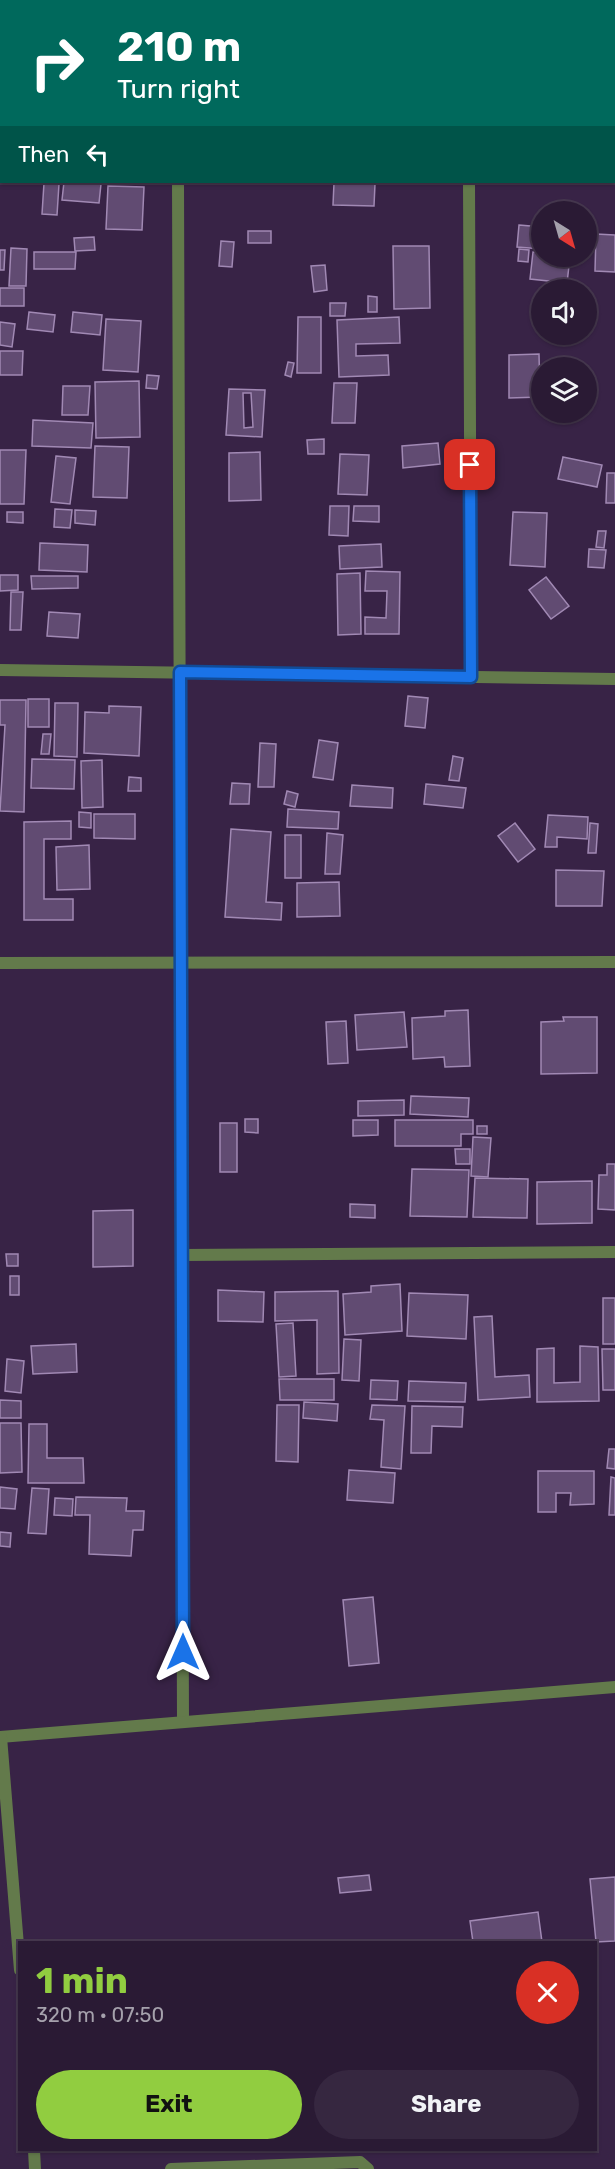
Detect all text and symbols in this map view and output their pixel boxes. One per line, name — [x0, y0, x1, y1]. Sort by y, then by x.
text: 210 m — [117, 22, 241, 72]
icon: right — [18, 24, 96, 102]
text: Turn right — [117, 73, 240, 105]
icon: left — [81, 138, 114, 171]
text: Then — [18, 141, 69, 168]
north arrow — [531, 201, 597, 267]
map controls — [531, 201, 597, 423]
button: sound — [531, 279, 597, 345]
button: layers — [531, 357, 597, 423]
pin — [444, 439, 495, 490]
icon: arrive — [453, 448, 486, 481]
position arrow — [151, 1620, 215, 1684]
text: 1 min — [36, 1959, 128, 2002]
button: close — [516, 1961, 579, 2024]
text: 320 m · 07:50 — [36, 2003, 164, 2027]
button: Exit — [36, 2070, 302, 2139]
button: Share — [314, 2070, 579, 2139]

